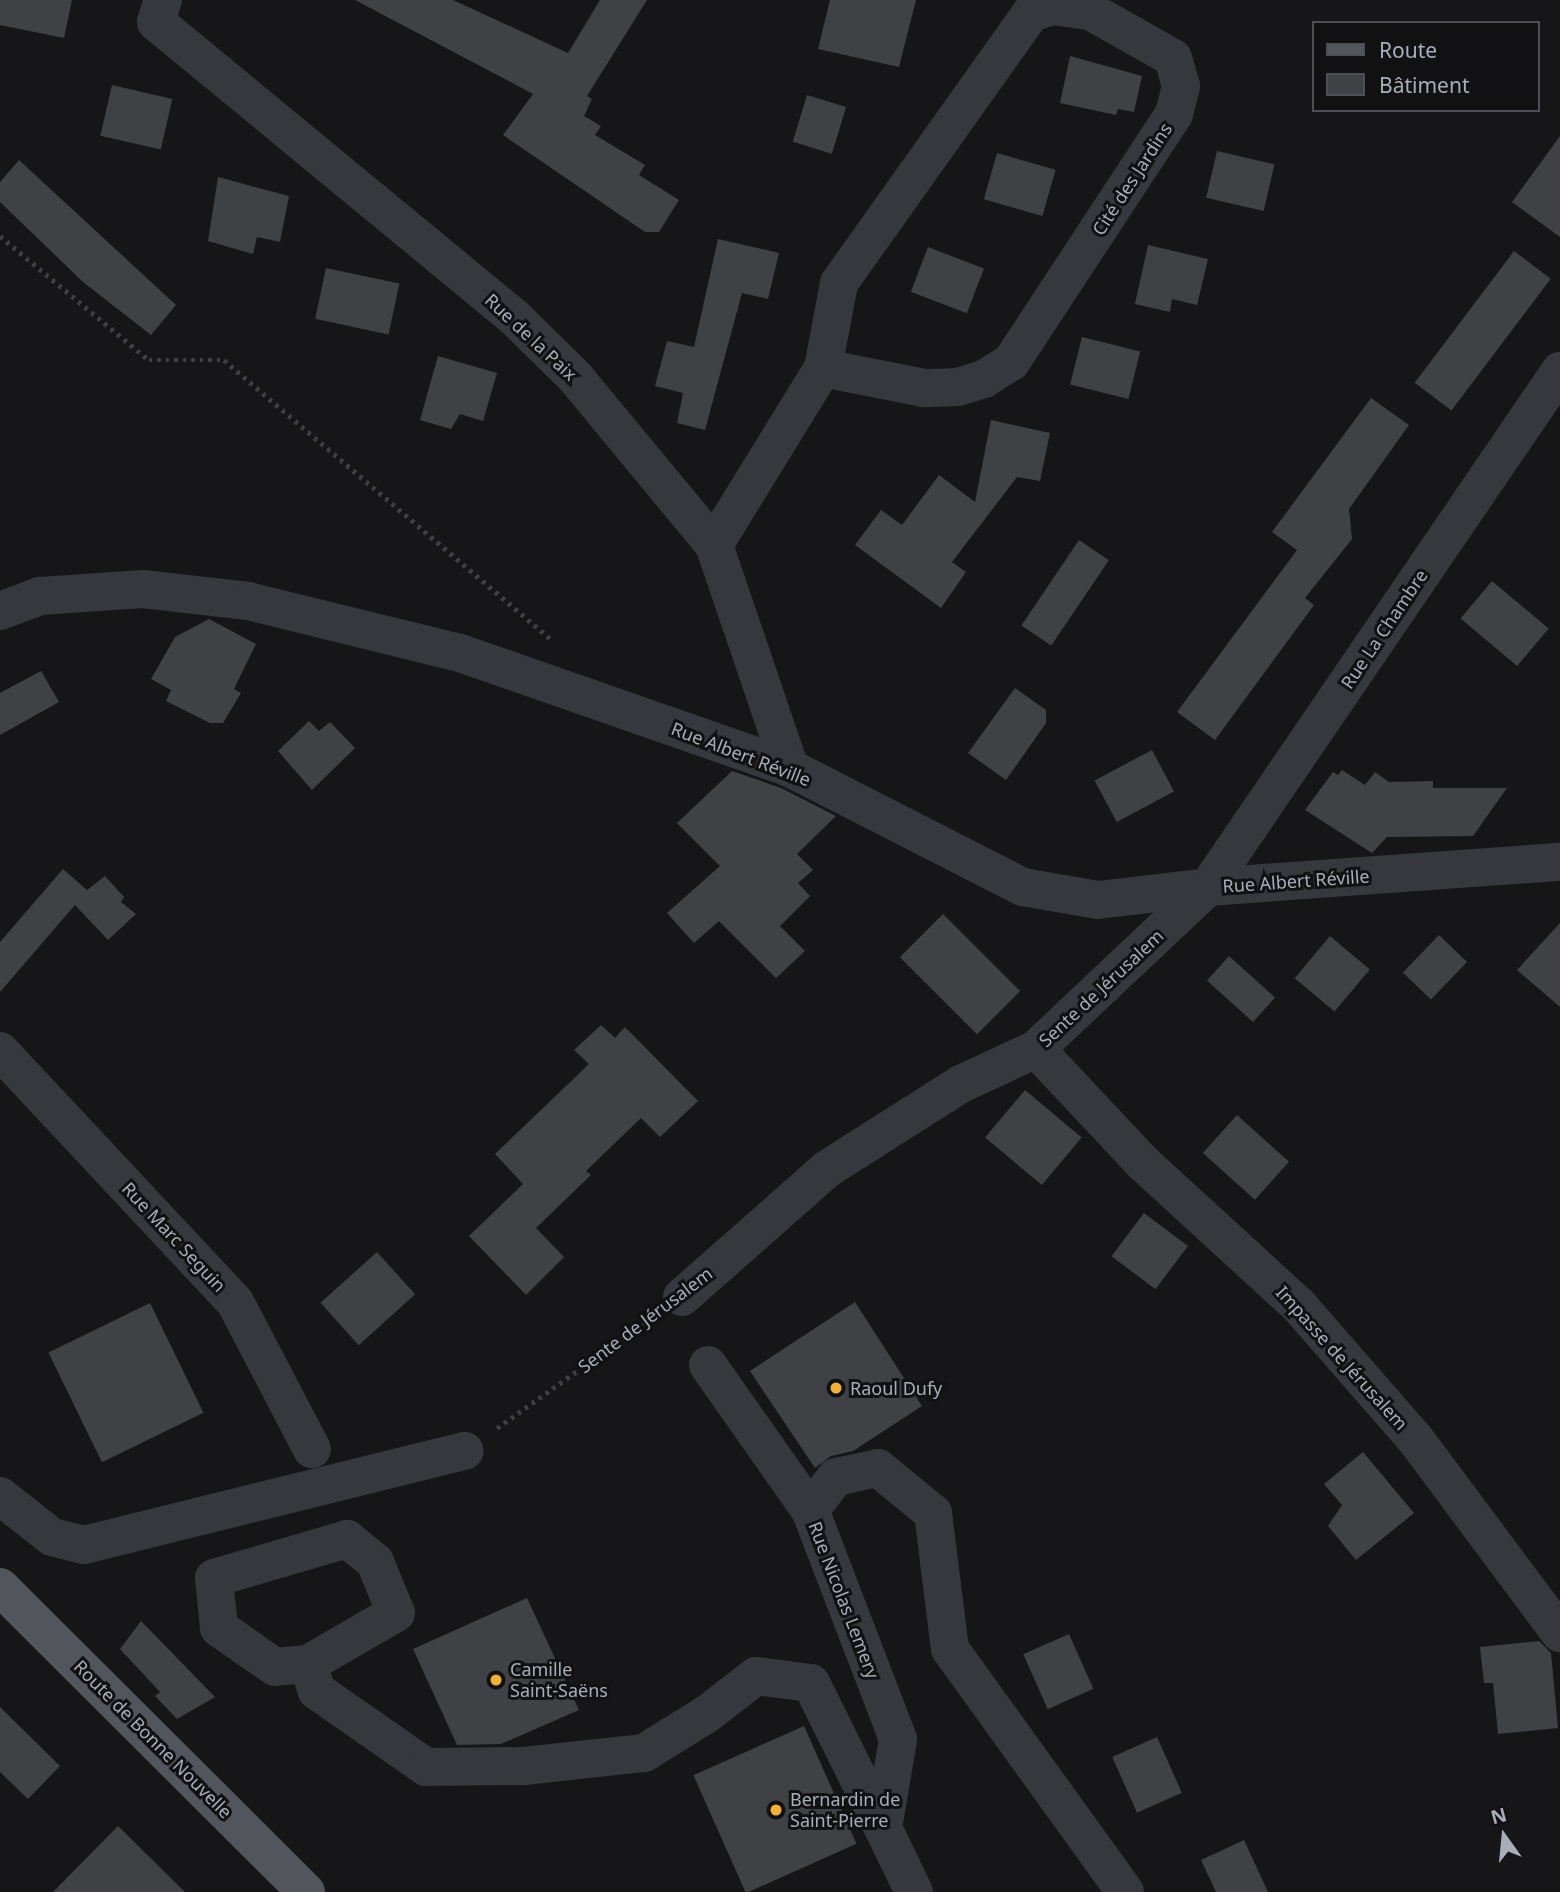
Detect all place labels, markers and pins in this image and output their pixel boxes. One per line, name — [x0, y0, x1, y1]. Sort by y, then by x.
place label: Raoul Dufy — [850, 1377, 942, 1399]
marker: Raoul Dufy — [828, 1380, 844, 1396]
place label: Camille Saint-Saëns — [510, 1659, 608, 1702]
marker: Camille Saint-Saëns — [488, 1672, 504, 1688]
place label: Bernardin de Saint-Pierre — [790, 1789, 900, 1832]
marker: Bernardin de Saint-Pierre — [768, 1802, 784, 1818]

